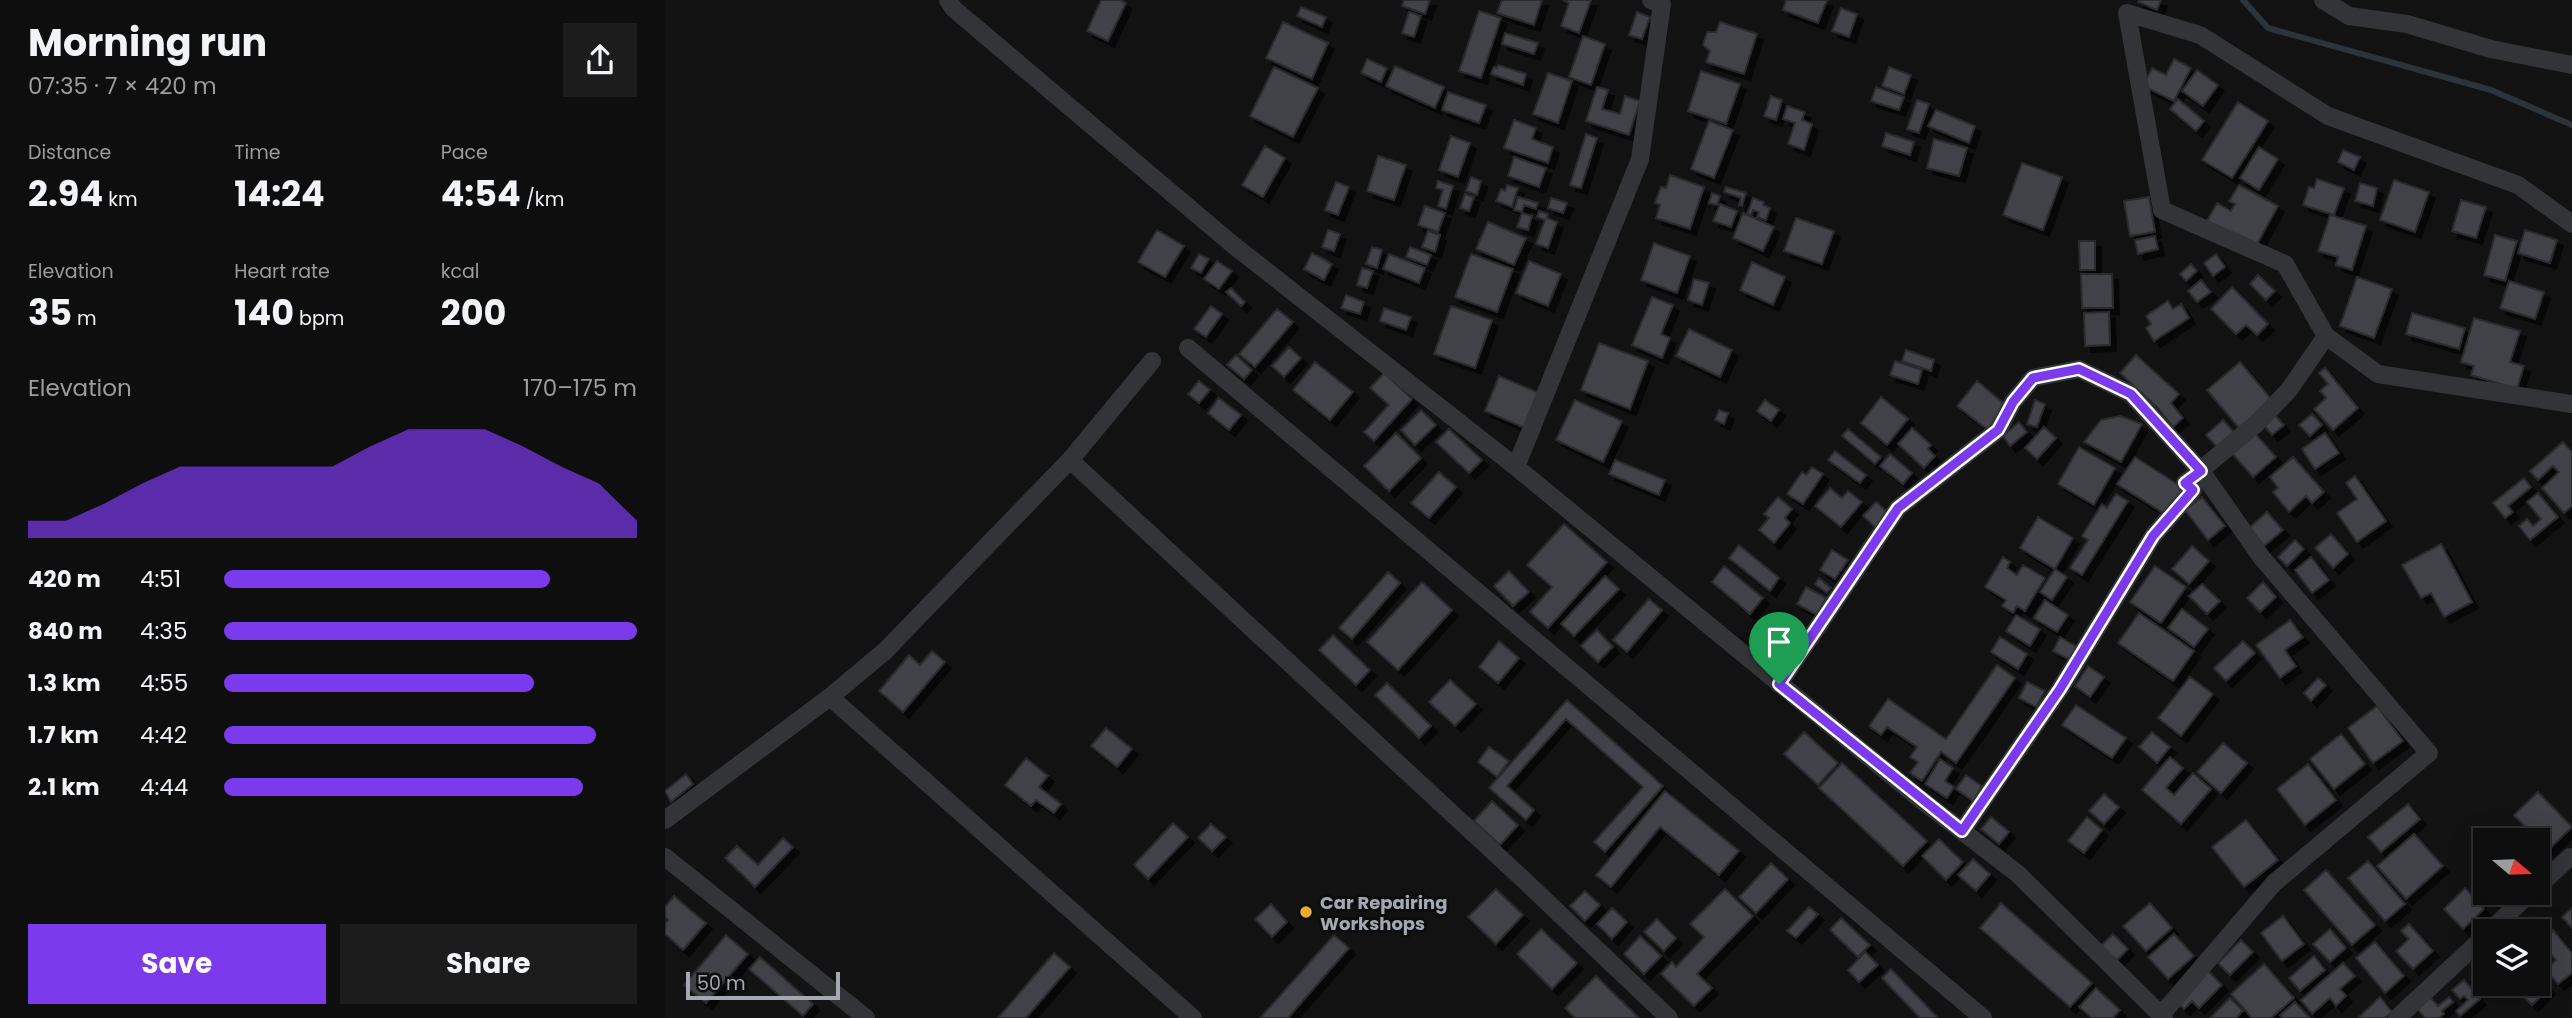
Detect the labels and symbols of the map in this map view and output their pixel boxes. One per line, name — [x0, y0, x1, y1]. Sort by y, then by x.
pin — [1749, 612, 1809, 684]
north arrow — [2473, 828, 2550, 905]
place label: Car Repairing Workshops — [1320, 890, 1447, 936]
marker: Car Repairing Workshops — [1298, 904, 1314, 920]
scale bar — [686, 969, 840, 1001]

